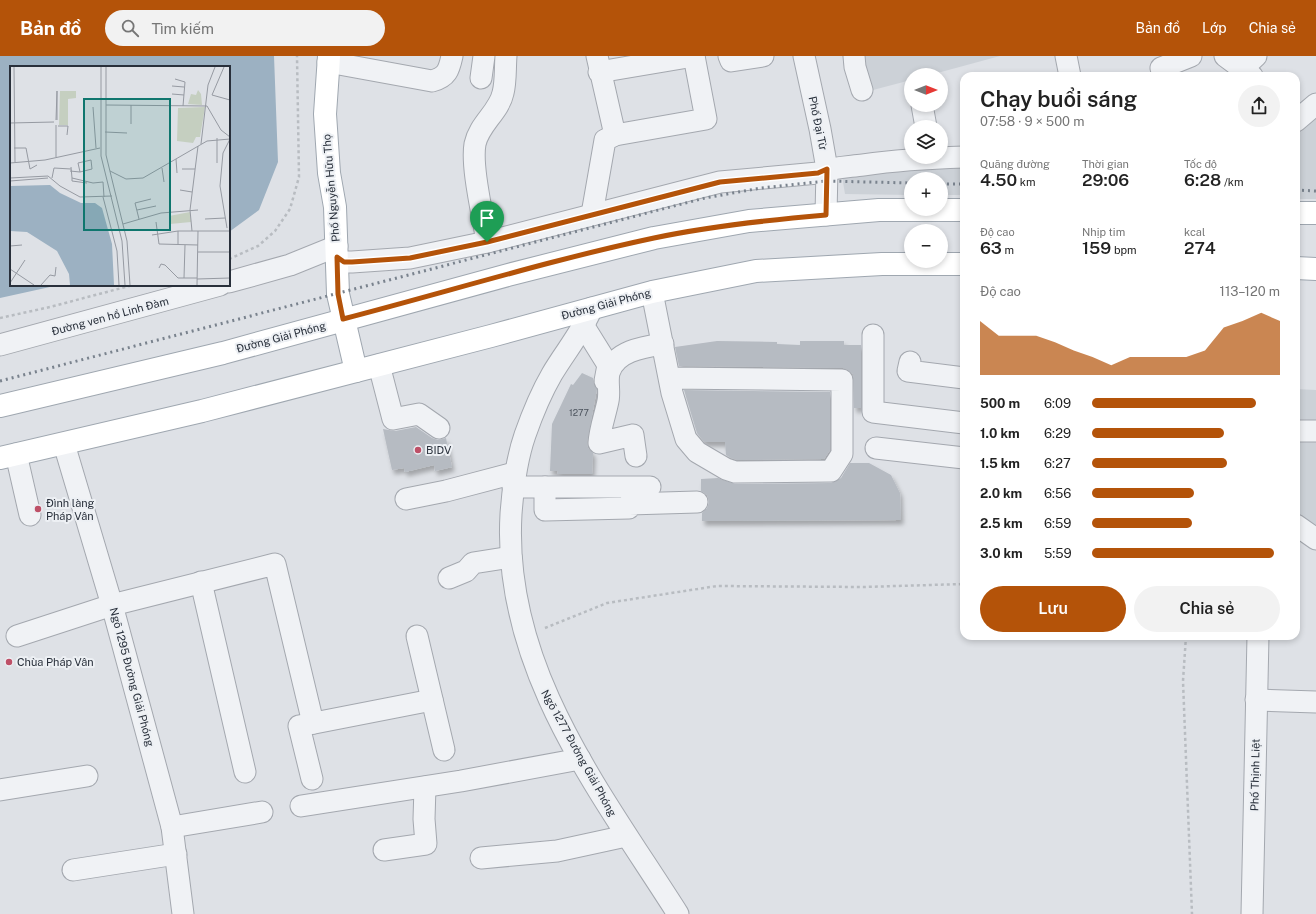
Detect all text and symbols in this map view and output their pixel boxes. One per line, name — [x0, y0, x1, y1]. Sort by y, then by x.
search box — [105, 10, 385, 46]
text: Bản đồ — [20, 17, 81, 39]
icon: search — [119, 17, 141, 39]
text: Tìm kiếm — [151, 20, 214, 37]
text: Bản đồ — [1136, 20, 1180, 36]
text: Lớp — [1202, 20, 1227, 36]
text: Chia sẻ — [1249, 20, 1296, 36]
inset map — [10, 66, 230, 286]
north arrow — [904, 68, 948, 112]
map controls — [904, 68, 948, 268]
button: share — [1238, 85, 1280, 127]
text: Chạy buổi sáng — [980, 86, 1137, 112]
street label: Phố Đại Từ — [806, 95, 830, 152]
text: 07:58 · 9 × 500 m — [980, 114, 1084, 129]
button: layers — [904, 120, 948, 164]
street label: Phố Nguyễn Hữu Thọ — [320, 134, 342, 242]
text: Quãng đường — [980, 158, 1050, 170]
text: Thời gian — [1082, 158, 1129, 170]
text: Tốc độ — [1184, 158, 1217, 170]
text: 4.50 — [980, 170, 1017, 190]
text: 29:06 — [1082, 170, 1129, 190]
text: 6:28 — [1184, 170, 1221, 190]
button: + — [904, 172, 948, 216]
text: km — [1017, 176, 1035, 188]
text: /km — [1221, 176, 1243, 188]
pin — [470, 201, 504, 242]
icon: arrive — [476, 207, 498, 229]
button: − — [904, 224, 948, 268]
text: Độ cao — [980, 226, 1015, 238]
text: Nhịp tim — [1082, 226, 1125, 238]
text: kcal — [1184, 226, 1205, 238]
text: 63 — [980, 238, 1002, 258]
text: 159 — [1082, 238, 1111, 258]
text: 274 — [1184, 238, 1216, 258]
text: m — [1002, 244, 1014, 256]
text: bpm — [1111, 244, 1137, 256]
text: Độ cao — [980, 284, 1021, 299]
text: 113–120 m — [1220, 284, 1280, 299]
street label: Đường Giải Phóng — [560, 286, 652, 322]
street label: Đường ven hồ Linh Đàm — [50, 295, 170, 337]
street label: Đường Giải Phóng — [235, 319, 327, 355]
text: 500 m — [980, 396, 1020, 411]
text: 6:09 — [1044, 396, 1071, 411]
house number: 1277 — [569, 407, 589, 418]
text: 1.0 km — [980, 426, 1020, 441]
text: 6:29 — [1044, 426, 1071, 441]
place label: BIDV — [426, 444, 452, 456]
marker: BIDV — [413, 445, 423, 455]
text: 1.5 km — [980, 456, 1020, 471]
text: 6:27 — [1044, 456, 1071, 471]
text: 2.0 km — [980, 486, 1022, 501]
text: 6:56 — [1044, 486, 1071, 501]
place label: Đình làng Pháp Vân — [46, 497, 95, 522]
marker: Đình làng Pháp Vân — [33, 504, 43, 514]
text: 2.5 km — [980, 516, 1023, 531]
text: 6:59 — [1044, 516, 1071, 531]
text: 3.0 km — [980, 546, 1023, 561]
text: 5:59 — [1044, 546, 1072, 561]
button: Lưu — [980, 586, 1126, 632]
button: Chia sẻ — [1134, 586, 1280, 632]
street label: Ngõ 1295 Đường Giải Phóng — [108, 606, 156, 748]
place label: Chùa Pháp Vân — [17, 656, 94, 668]
marker: Chùa Pháp Vân — [4, 657, 14, 667]
street label: Ngõ 1277 Đường Giải Phóng — [539, 688, 619, 819]
street label: Phố Thịnh Liệt — [1248, 739, 1262, 811]

